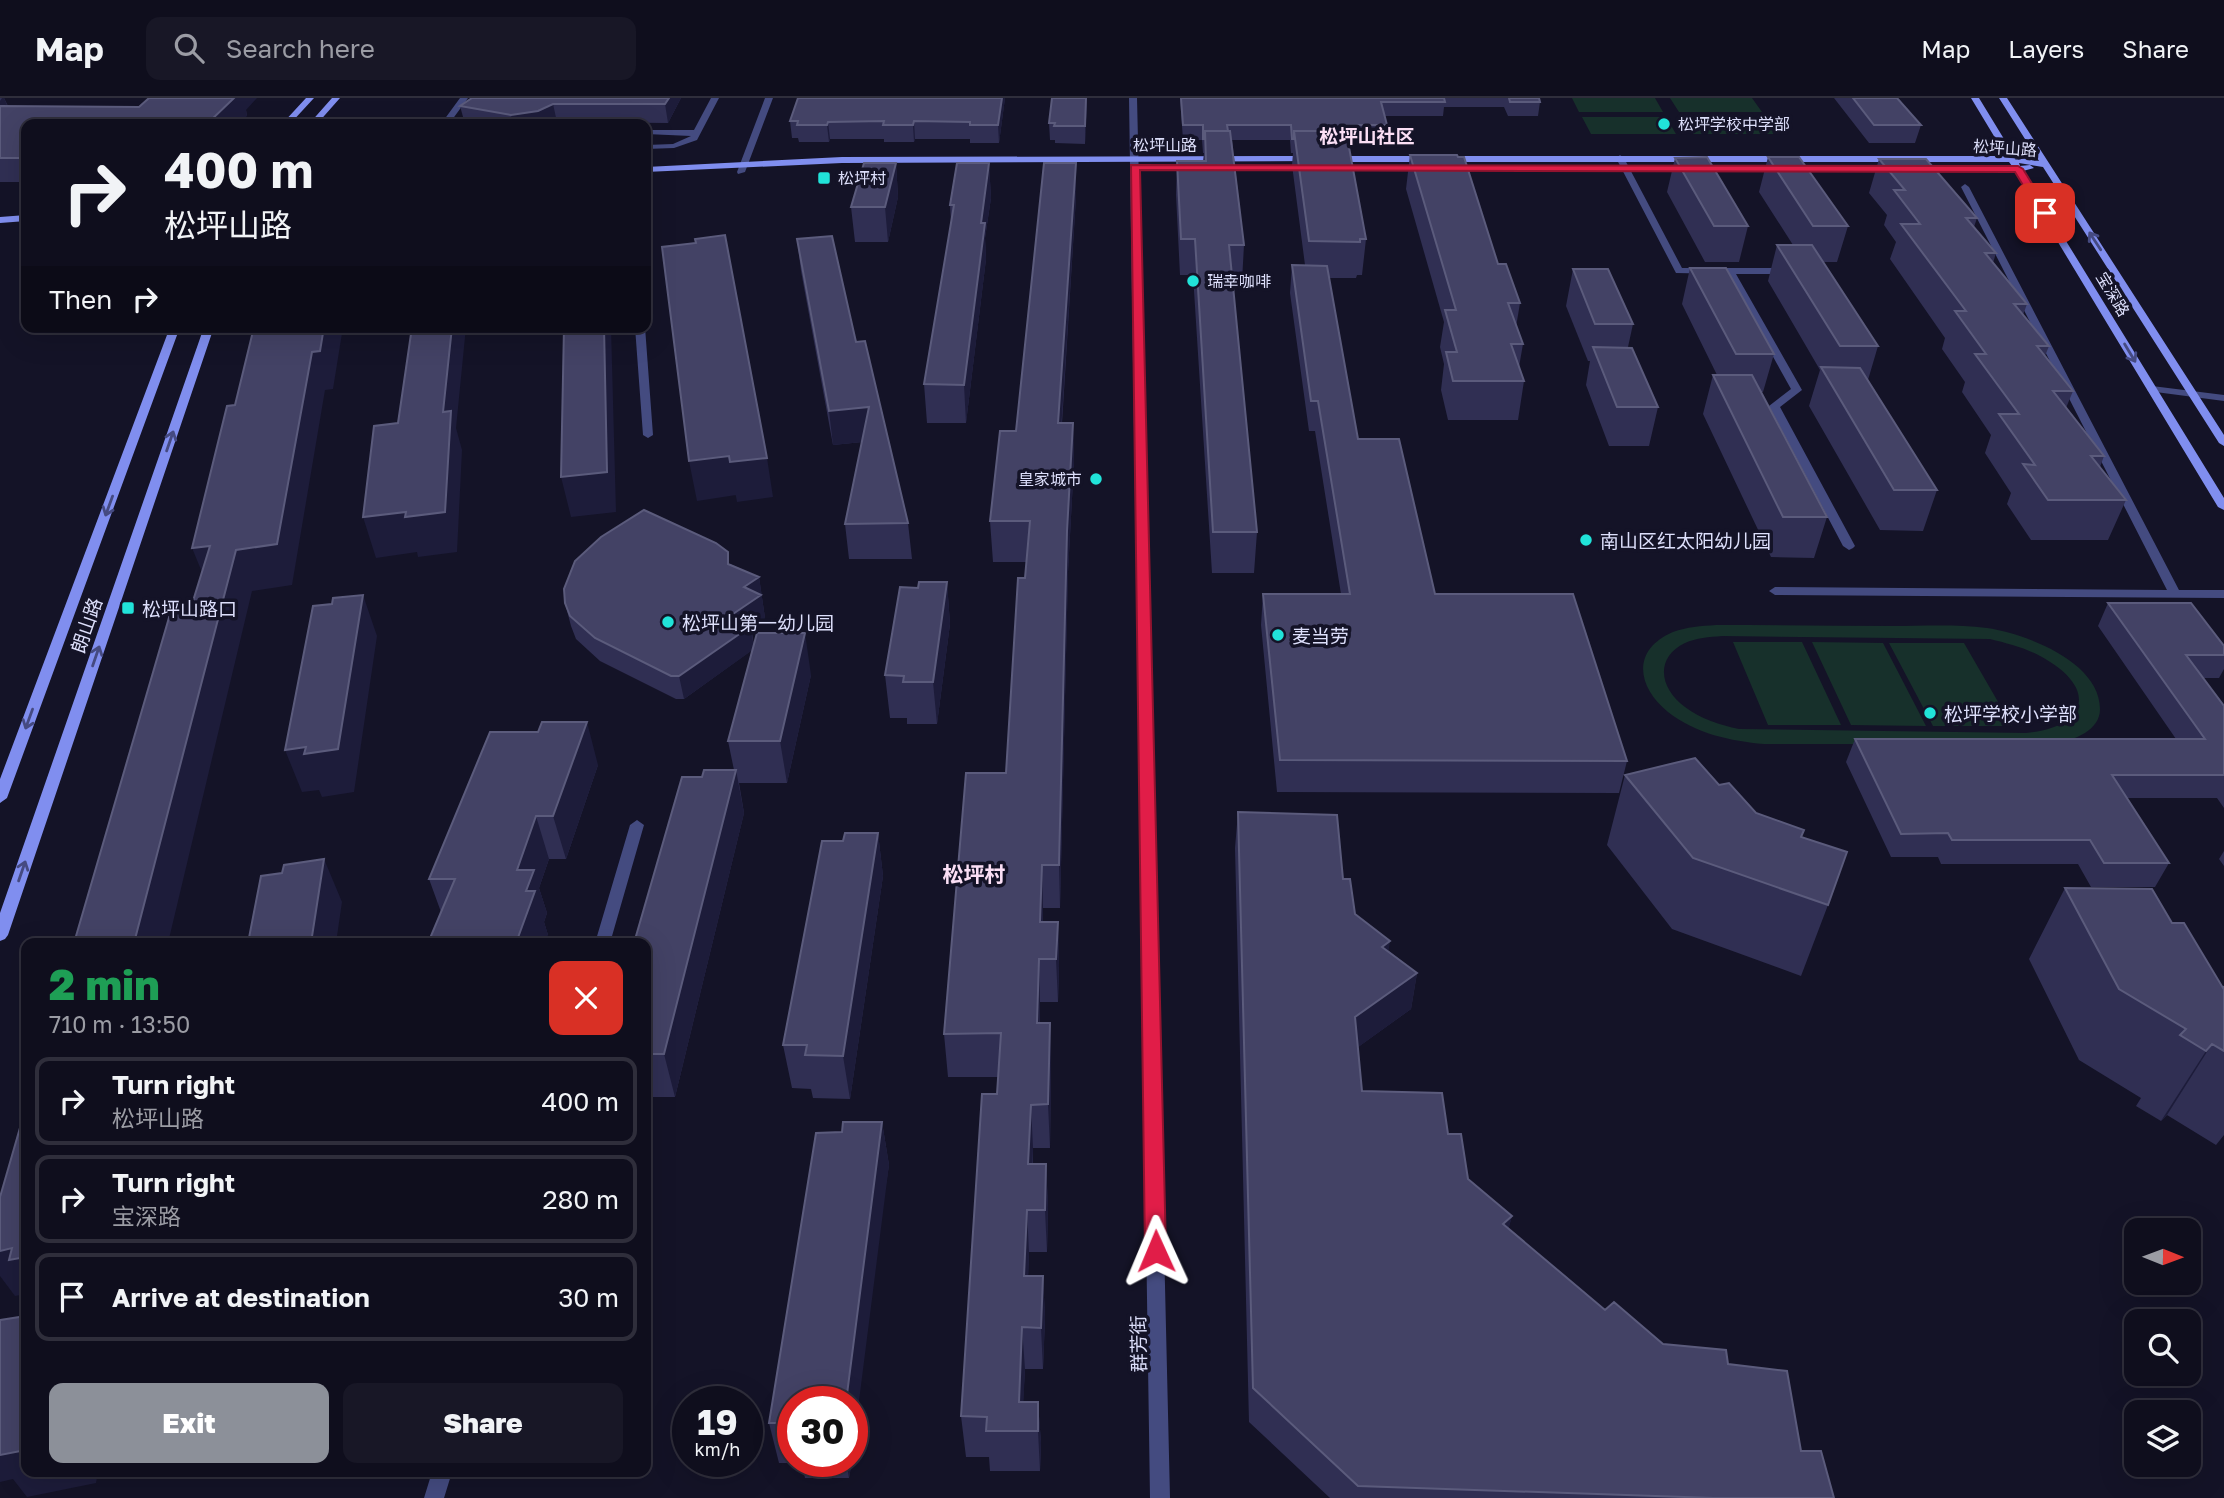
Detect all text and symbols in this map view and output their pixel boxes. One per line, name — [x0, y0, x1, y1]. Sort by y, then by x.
search box — [146, 17, 636, 80]
text: Map — [35, 29, 104, 68]
icon: search — [170, 29, 208, 67]
text: Search here — [226, 33, 375, 64]
text: Map — [1921, 34, 1970, 63]
text: Layers — [2008, 34, 2084, 63]
text: Share — [2122, 34, 2189, 63]
place label: 松坪学校中学部 — [1678, 114, 1790, 134]
marker: 松坪学校中学部 — [1656, 116, 1672, 132]
district label: 松坪山社区 — [1319, 124, 1415, 147]
street label: 松坪山路 — [1133, 135, 1197, 155]
street label: 松坪山路 — [1972, 136, 2038, 160]
text: 400 m — [164, 140, 313, 199]
icon: right — [49, 147, 140, 238]
place label: 松坪村 — [838, 168, 886, 188]
marker: 松坪村 — [816, 170, 832, 186]
pin — [2015, 183, 2075, 243]
icon: arrive — [2026, 194, 2064, 232]
text: 松坪山路 — [164, 206, 292, 244]
one-way arrow — [2087, 232, 2102, 251]
street label: 宝深路 — [2092, 268, 2134, 320]
place label: 瑞幸咖啡 — [1207, 271, 1271, 291]
marker: 瑞幸咖啡 — [1185, 273, 1201, 289]
icon: right — [126, 280, 164, 318]
text: Then — [49, 284, 112, 315]
one-way arrow — [2124, 342, 2138, 362]
one-way arrow — [165, 430, 177, 452]
place label: 皇家城市 — [1018, 469, 1082, 489]
marker: 皇家城市 — [1088, 471, 1104, 487]
one-way arrow — [102, 495, 114, 516]
place label: 南山区红太阳幼儿园 — [1600, 529, 1771, 552]
marker: 南山区红太阳幼儿园 — [1578, 532, 1594, 548]
street label: 朗山路 — [66, 594, 106, 656]
place label: 松坪山路口 — [142, 597, 237, 620]
marker: 松坪山路口 — [120, 600, 136, 616]
place label: 松坪山第一幼儿园 — [682, 611, 834, 634]
marker: 松坪山第一幼儿园 — [660, 614, 676, 630]
place label: 麦当劳 — [1292, 624, 1349, 647]
marker: 麦当劳 — [1270, 627, 1286, 643]
one-way arrow — [91, 645, 103, 667]
place label: 松坪学校小学部 — [1944, 702, 2077, 725]
marker: 松坪学校小学部 — [1922, 705, 1938, 721]
one-way arrow — [22, 708, 35, 730]
one-way arrow — [17, 860, 29, 882]
district label: 松坪村 — [943, 861, 1006, 887]
text: 2 min — [49, 959, 160, 1009]
button: close — [549, 961, 623, 1035]
text: 710 m · 13:50 — [49, 1010, 190, 1038]
text: Turn right — [112, 1069, 235, 1100]
icon: right — [53, 1082, 91, 1120]
text: 400 m — [541, 1086, 619, 1117]
text: 松坪山路 — [112, 1104, 204, 1132]
text: Turn right — [112, 1167, 235, 1198]
icon: right — [53, 1180, 91, 1218]
text: 280 m — [542, 1184, 619, 1215]
text: 宝深路 — [112, 1202, 181, 1230]
position arrow — [1119, 1214, 1193, 1288]
north arrow — [2124, 1218, 2202, 1295]
map controls — [2124, 1218, 2201, 1477]
icon: arrive — [53, 1278, 91, 1316]
text: Arrive at destination — [112, 1282, 370, 1313]
text: 30 m — [558, 1282, 619, 1313]
button: search — [2124, 1309, 2201, 1386]
street label: 群芳街 — [1126, 1315, 1150, 1373]
button: Exit — [49, 1383, 329, 1463]
button: Share — [343, 1383, 623, 1463]
speed limit sign: 30 — [777, 1386, 868, 1477]
button: layers — [2124, 1400, 2201, 1477]
text: 19 — [697, 1401, 738, 1443]
text: km/h — [695, 1438, 740, 1460]

